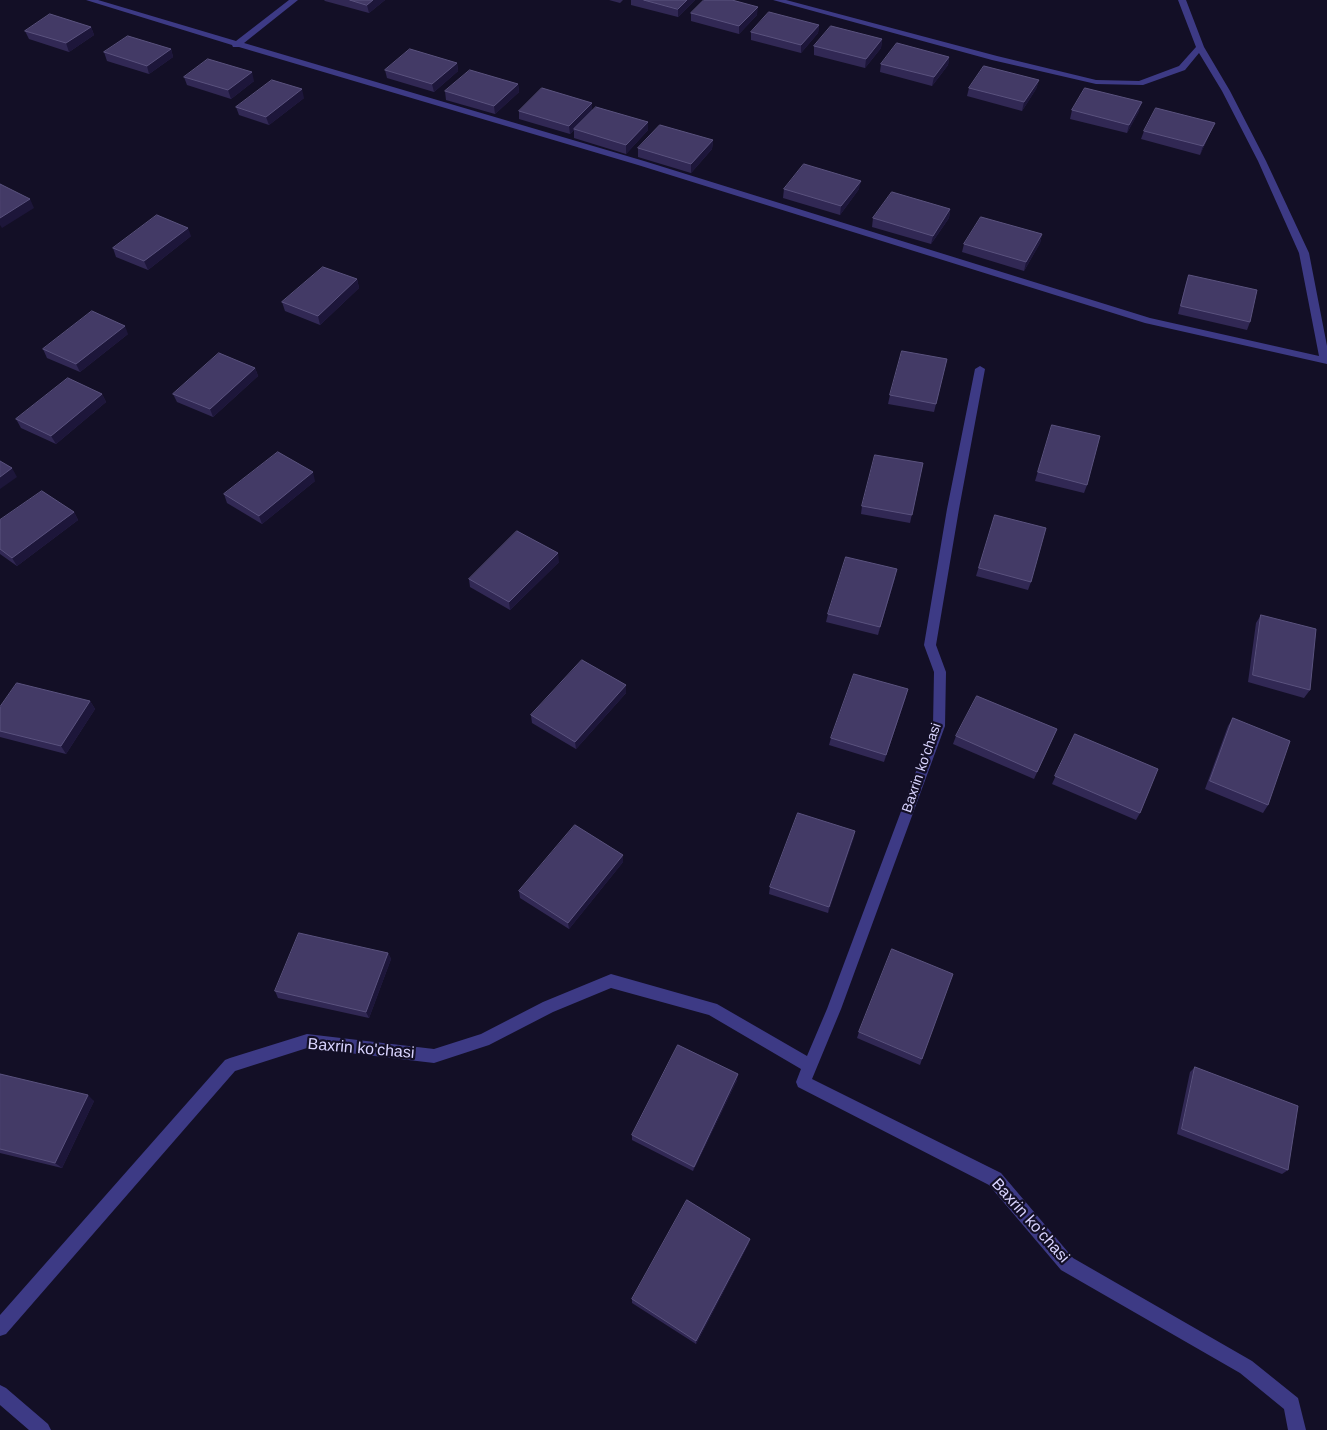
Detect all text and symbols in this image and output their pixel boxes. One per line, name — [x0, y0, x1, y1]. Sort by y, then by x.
street label: Baxrin ko'chasi — [899, 721, 945, 815]
street label: Baxrin ko'chasi — [307, 1035, 415, 1063]
street label: Baxrin ko'chasi — [987, 1175, 1073, 1267]

